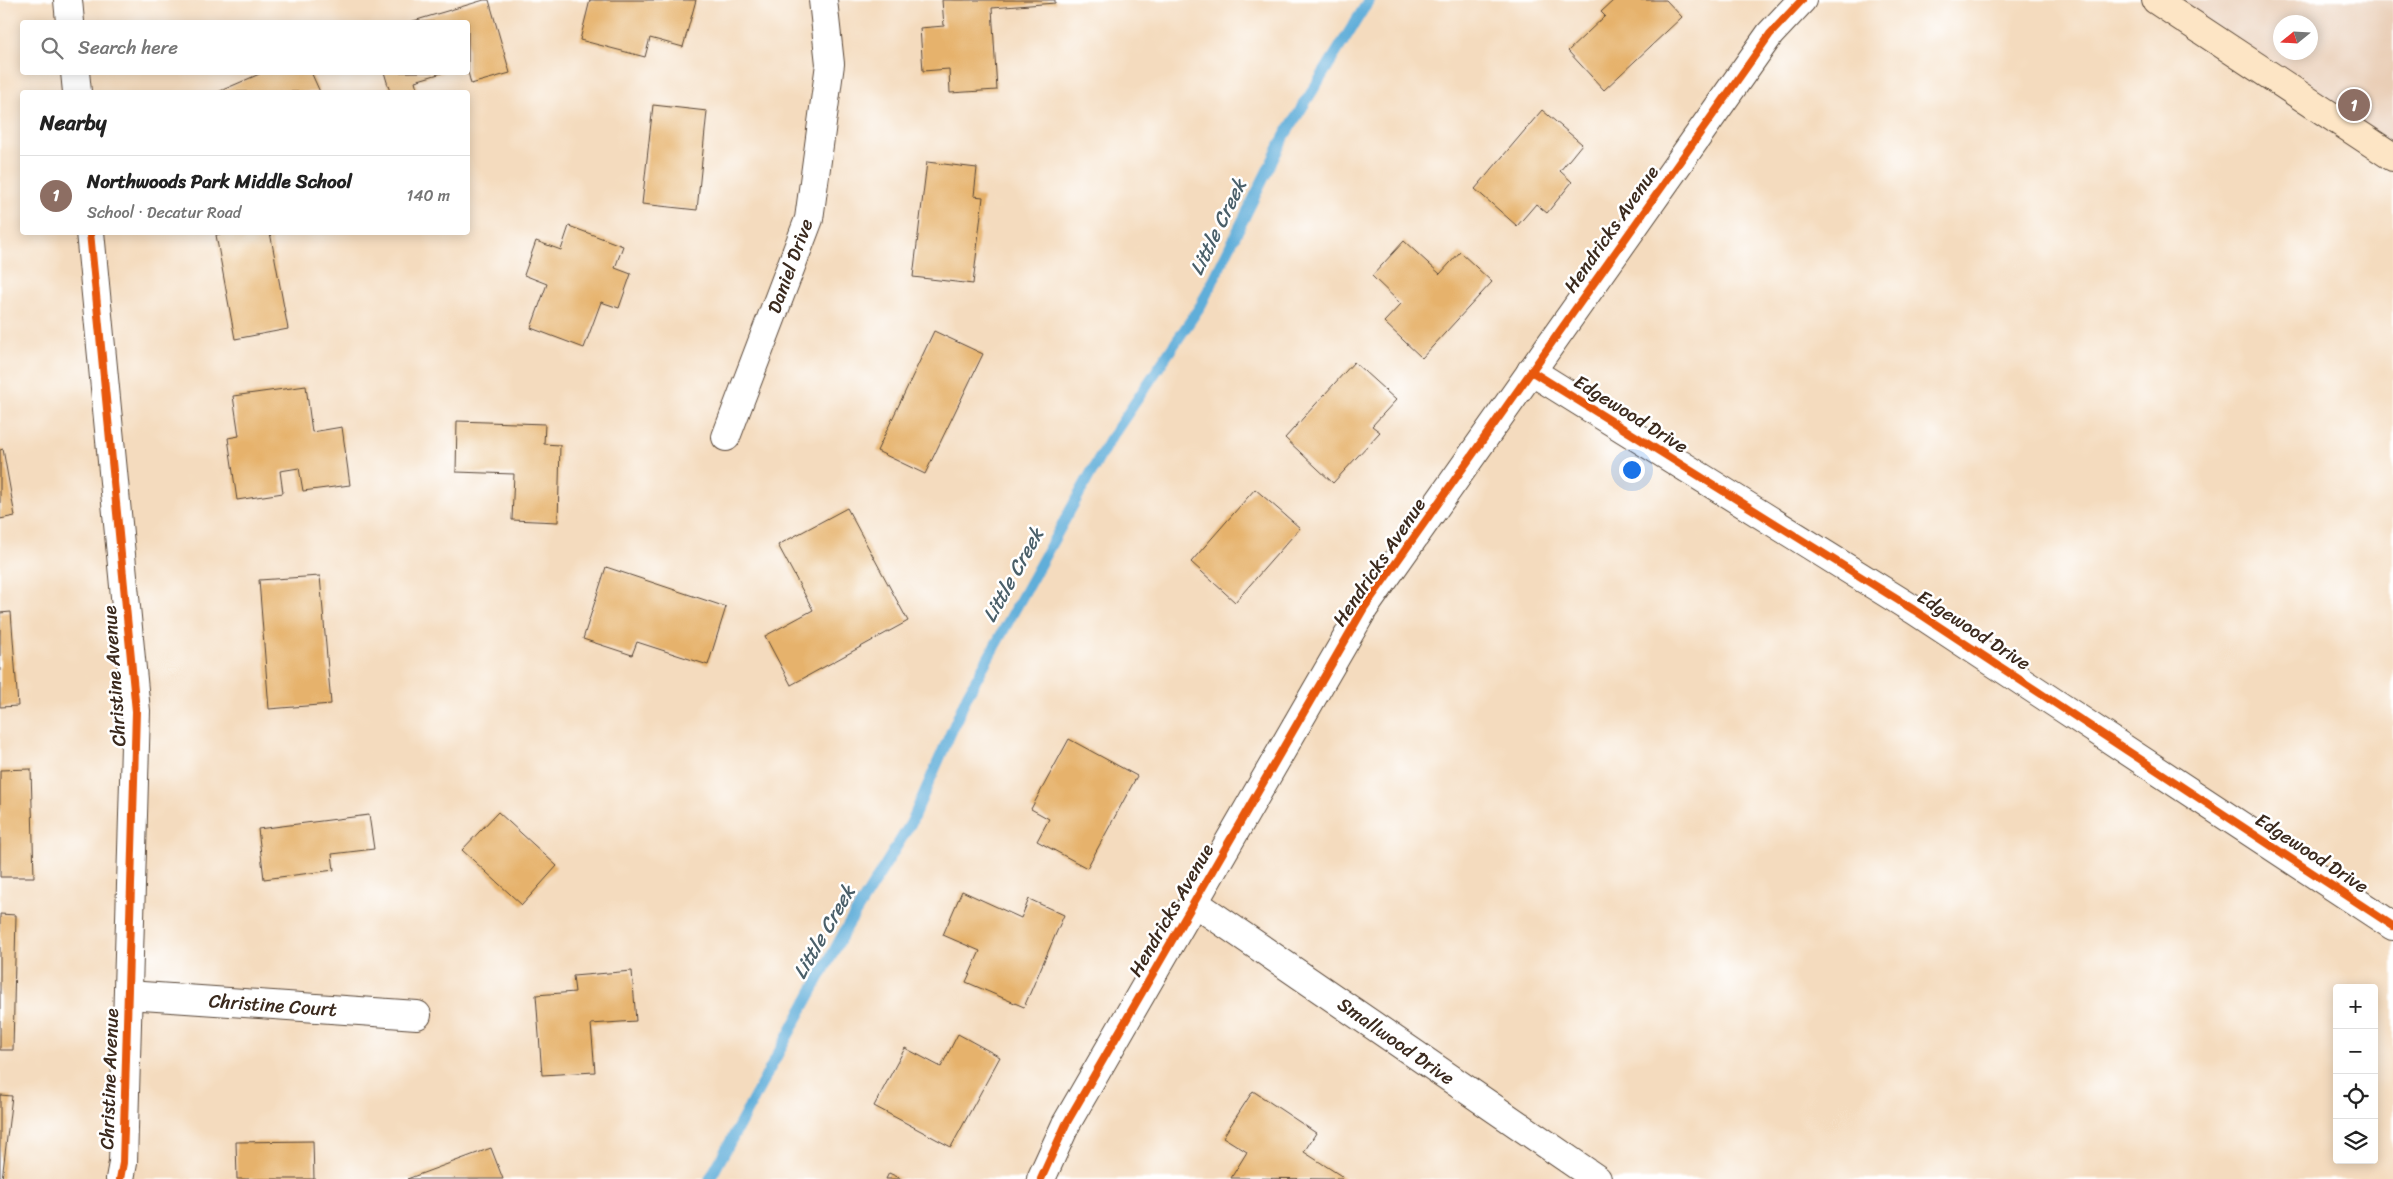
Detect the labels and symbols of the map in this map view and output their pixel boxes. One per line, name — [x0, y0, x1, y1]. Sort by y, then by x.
north arrow — [2273, 15, 2318, 60]
pin: 1 — [2338, 86, 2370, 124]
street label: Hendricks Avenue — [1555, 158, 1667, 300]
water label: Little Creek — [1180, 171, 1257, 281]
street label: Daniel Drive — [758, 214, 822, 318]
street label: Edgewood Drive — [1567, 366, 1695, 463]
your location — [1619, 457, 1645, 483]
street label: Hendricks Avenue — [1324, 491, 1434, 633]
water label: Little Creek — [973, 520, 1054, 629]
street label: Edgewood Drive — [1910, 581, 2038, 679]
street label: Christine Avenue — [93, 604, 135, 748]
street label: Edgewood Drive — [2248, 804, 2376, 902]
street label: Hendricks Avenue — [1119, 837, 1223, 983]
water label: Little Creek — [783, 877, 866, 986]
street label: Christine Court — [208, 984, 338, 1026]
street label: Smallwood Drive — [1330, 988, 1462, 1094]
street label: Christine Avenue — [90, 1008, 128, 1150]

